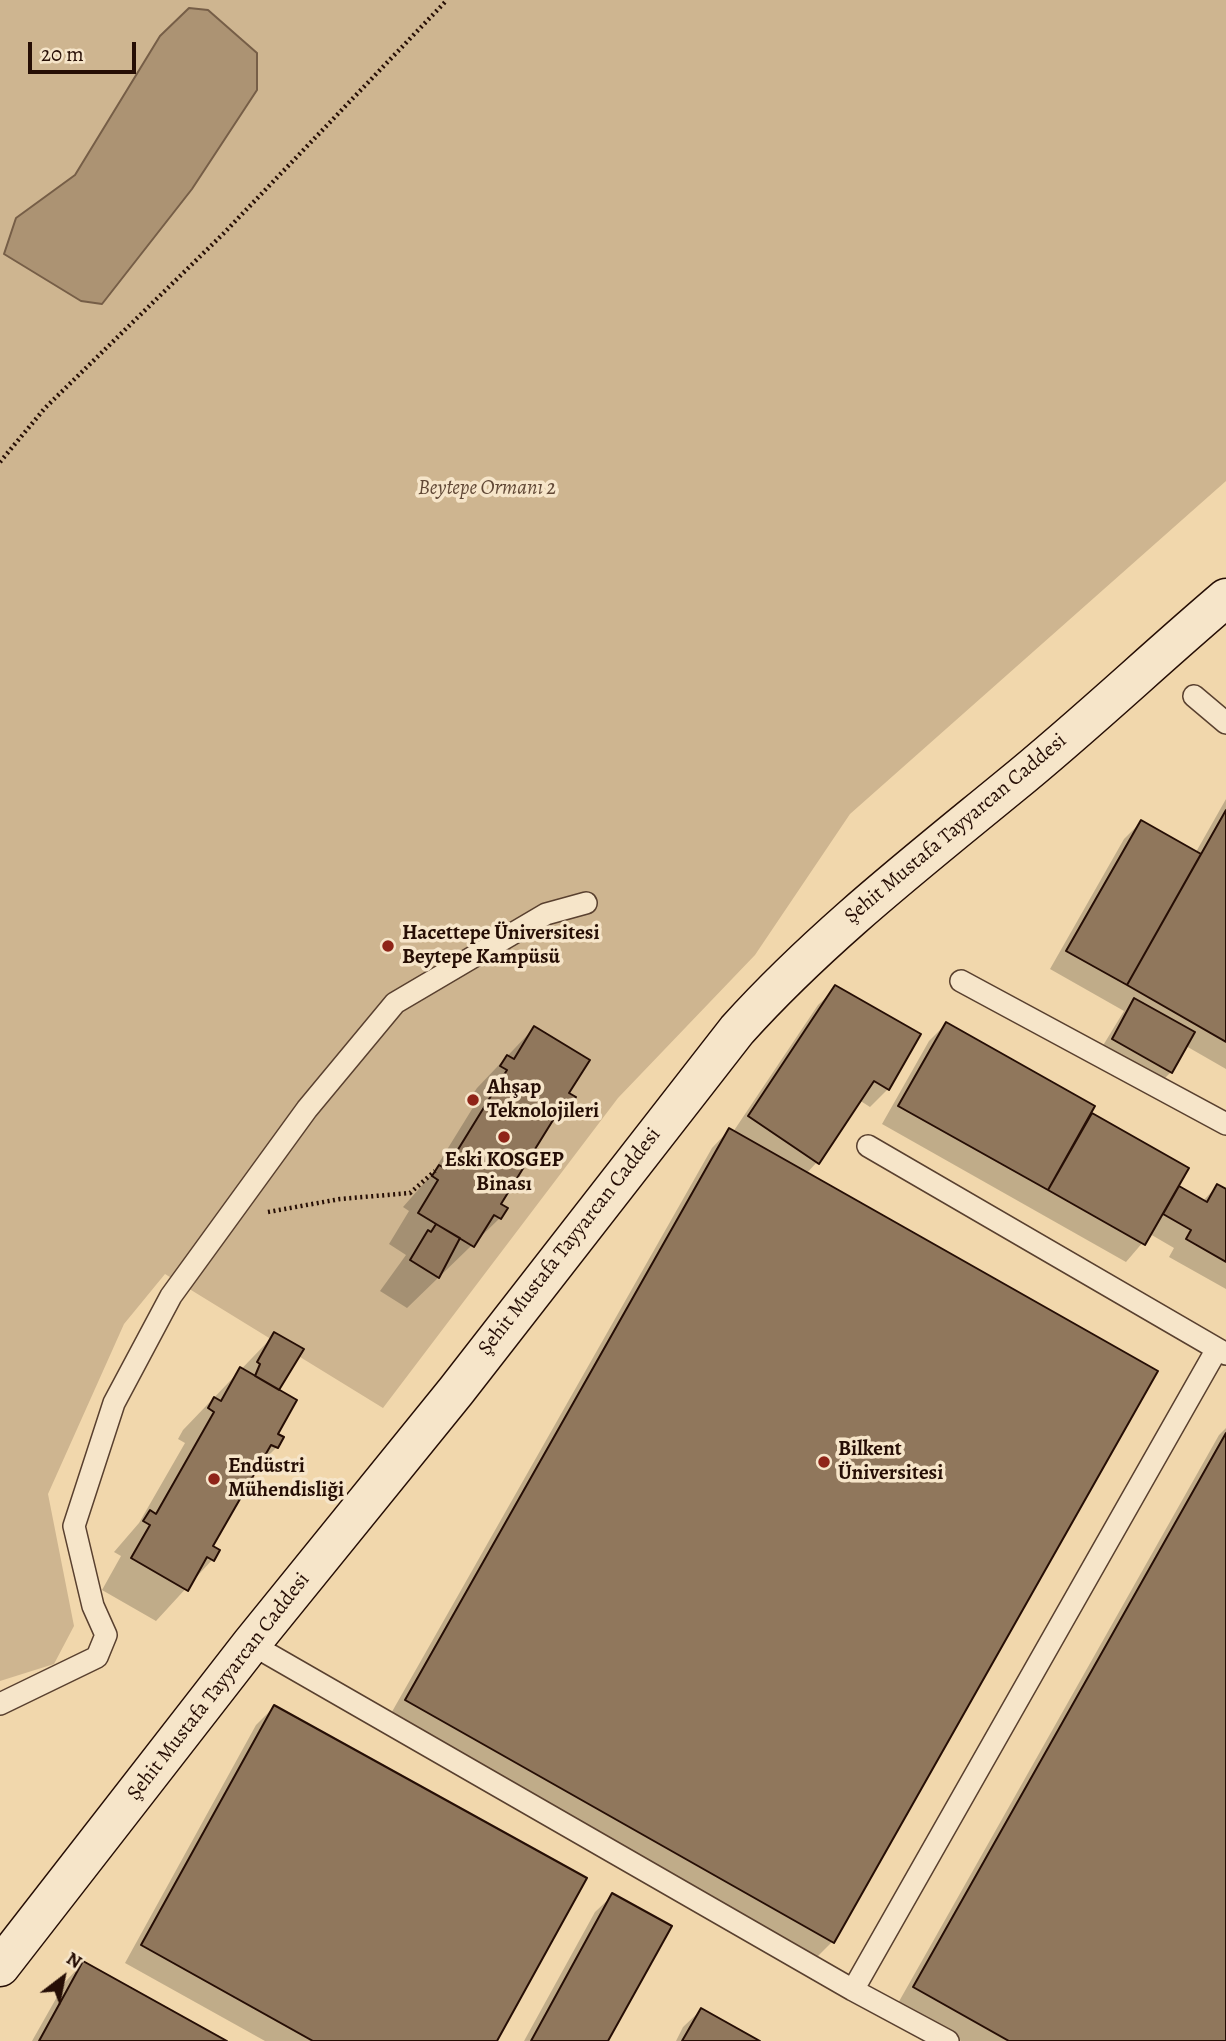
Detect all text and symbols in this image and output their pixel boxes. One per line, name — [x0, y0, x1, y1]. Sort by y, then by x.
scale bar — [32, 28, 140, 72]
text: 20 m — [41, 40, 84, 68]
park label: Beytepe Ormanı 2 — [418, 476, 556, 502]
street label: Şehit Mustafa Tayyarcan Caddesi — [840, 729, 1072, 929]
place label: Hacettepe Üniversitesi Beytepe Kampüsü — [402, 921, 600, 971]
marker: Hacettepe Üniversitesi Beytepe Kampüsü — [380, 938, 396, 954]
place label: Ahşap Teknolojileri — [487, 1075, 599, 1125]
marker: Ahşap Teknolojileri — [465, 1092, 481, 1108]
street label: Şehit Mustafa Tayyarcan Caddesi — [473, 1123, 667, 1361]
marker: Eski KOSGEP Binası — [496, 1129, 512, 1145]
place label: Eski KOSGEP Binası — [445, 1148, 563, 1198]
place label: Bilkent Üniversitesi — [838, 1437, 943, 1487]
place label: Endüstri Mühendisliği — [228, 1454, 344, 1504]
marker: Bilkent Üniversitesi — [816, 1454, 832, 1470]
marker: Endüstri Mühendisliği — [206, 1471, 222, 1487]
street label: Şehit Mustafa Tayyarcan Caddesi — [122, 1568, 316, 1806]
north arrow — [28, 1943, 98, 2013]
text: N — [61, 1945, 87, 1975]

